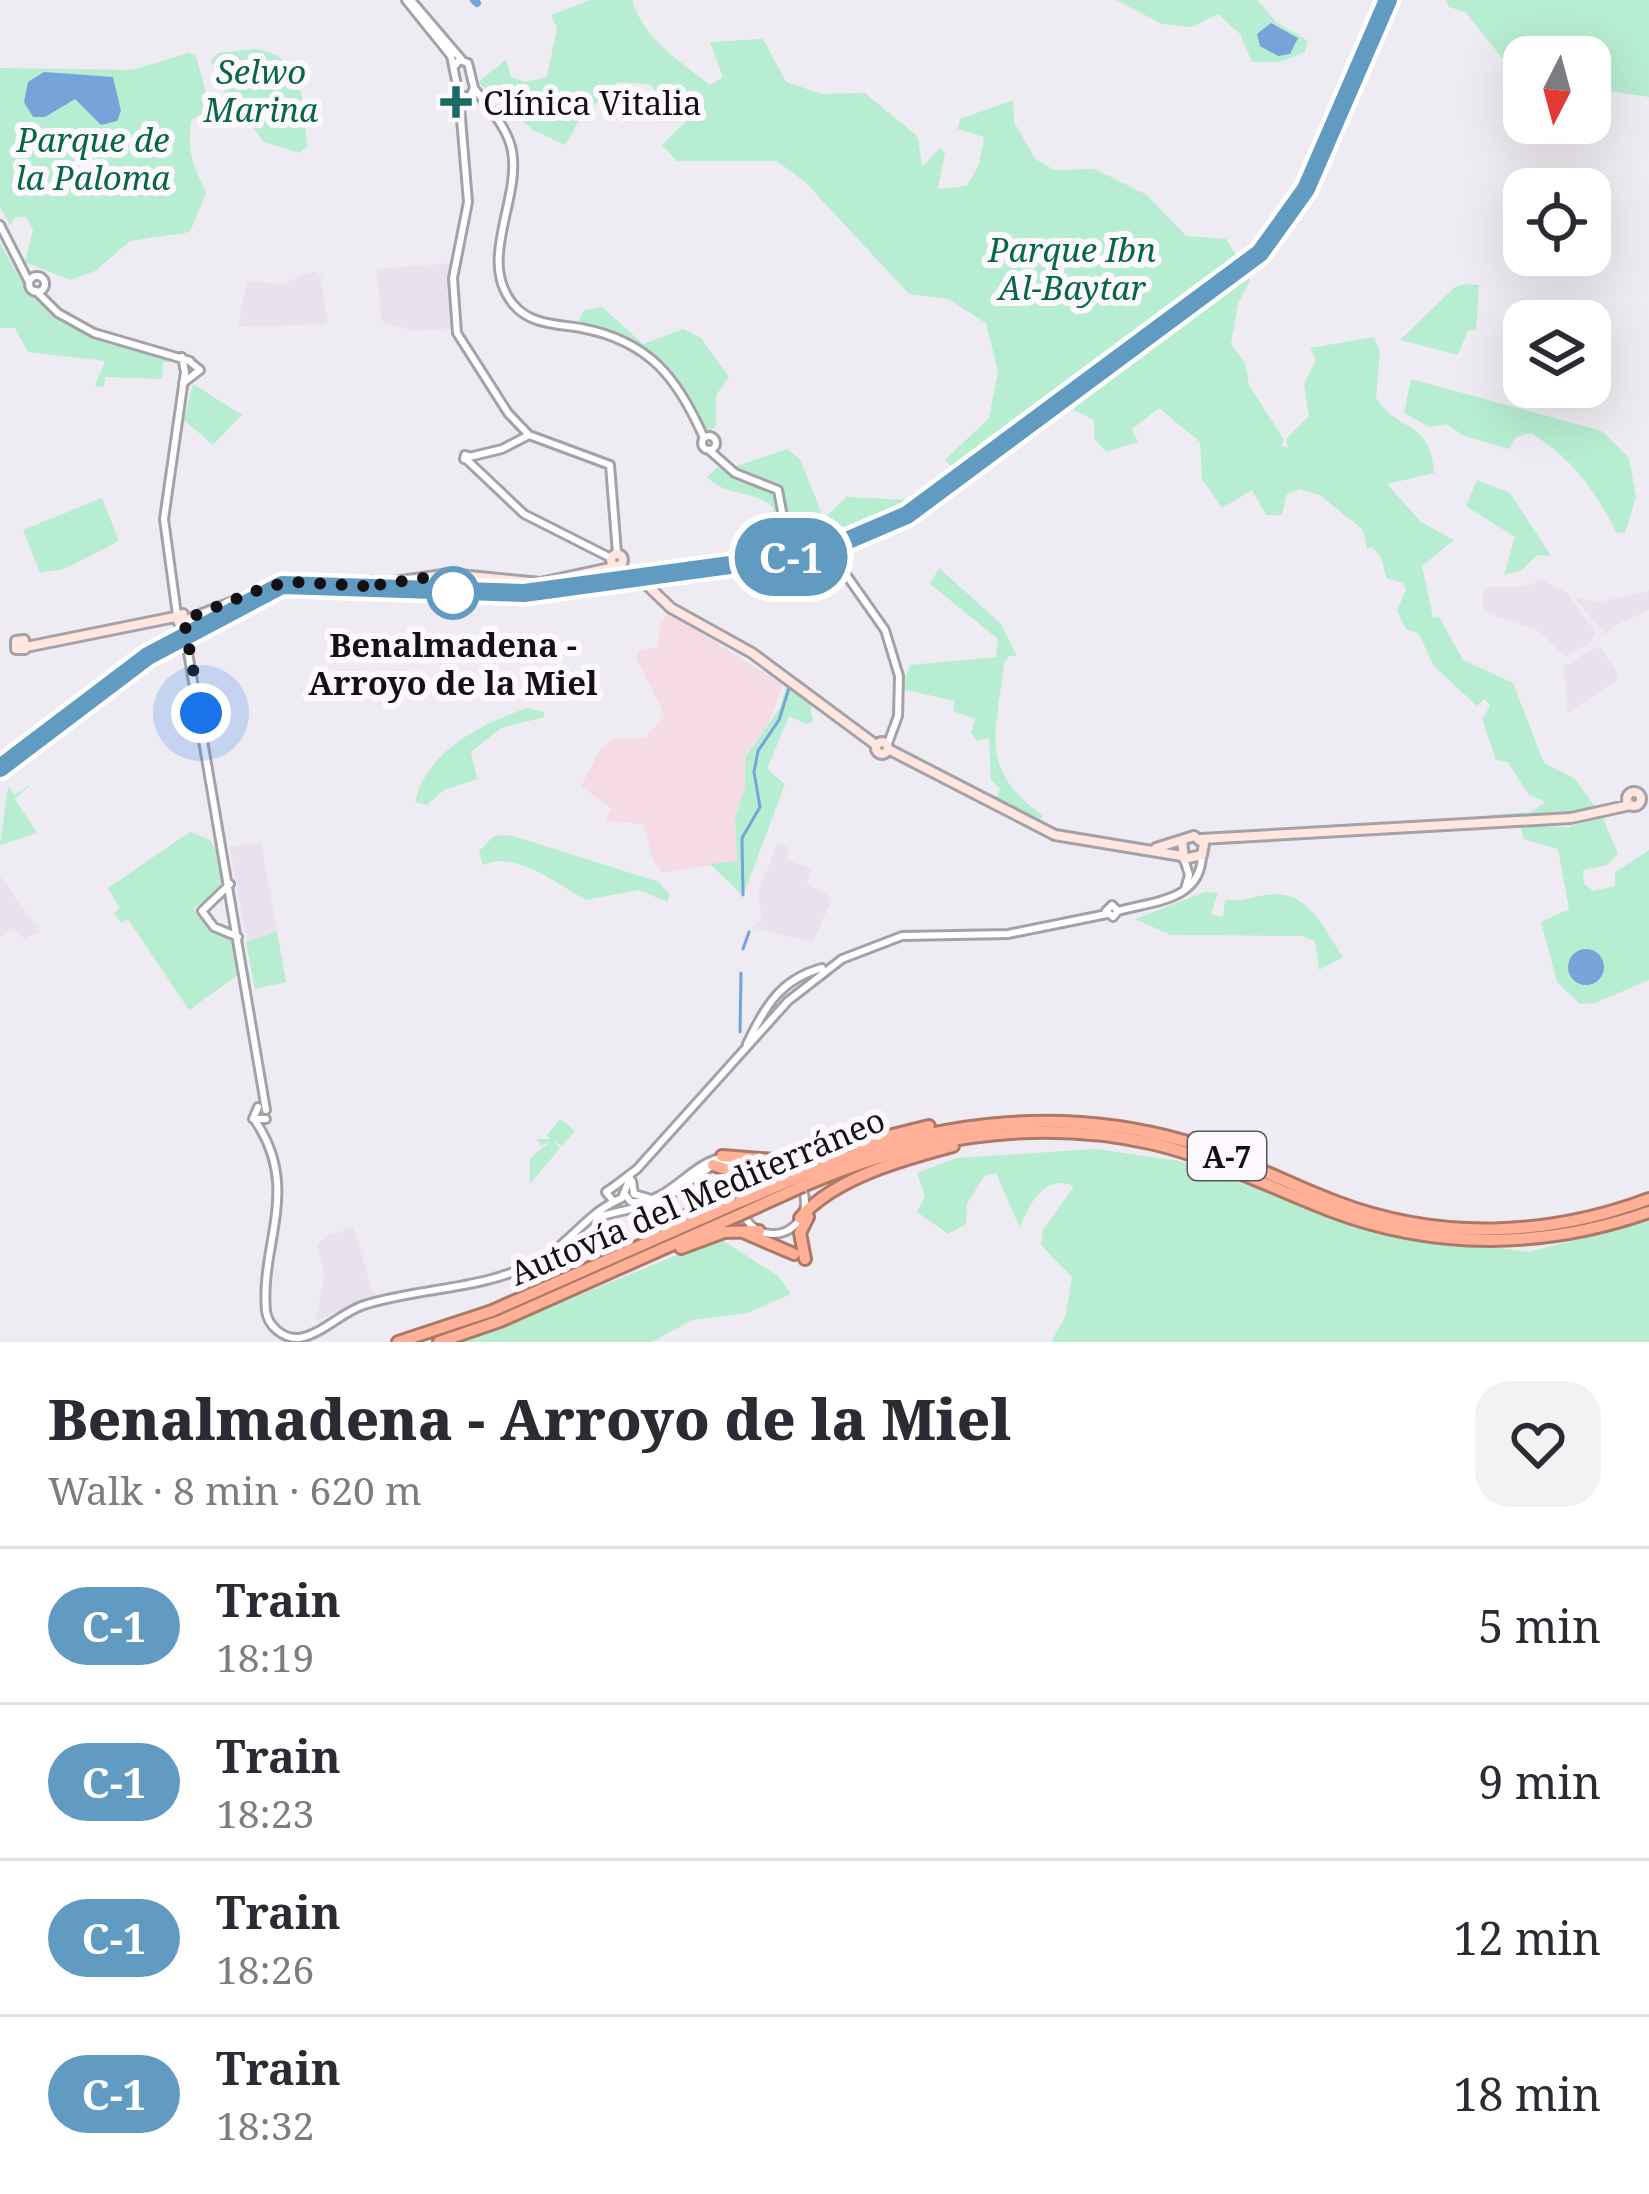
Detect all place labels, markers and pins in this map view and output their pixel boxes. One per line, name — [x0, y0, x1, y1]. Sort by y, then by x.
place label: Clínica Vitalia — [483, 80, 702, 125]
marker: Clínica Vitalia — [440, 86, 472, 118]
marker: Benalmadena - Arroyo de la Miel — [428, 568, 478, 618]
place label: Benalmadena - Arroyo de la Miel — [308, 622, 598, 705]

